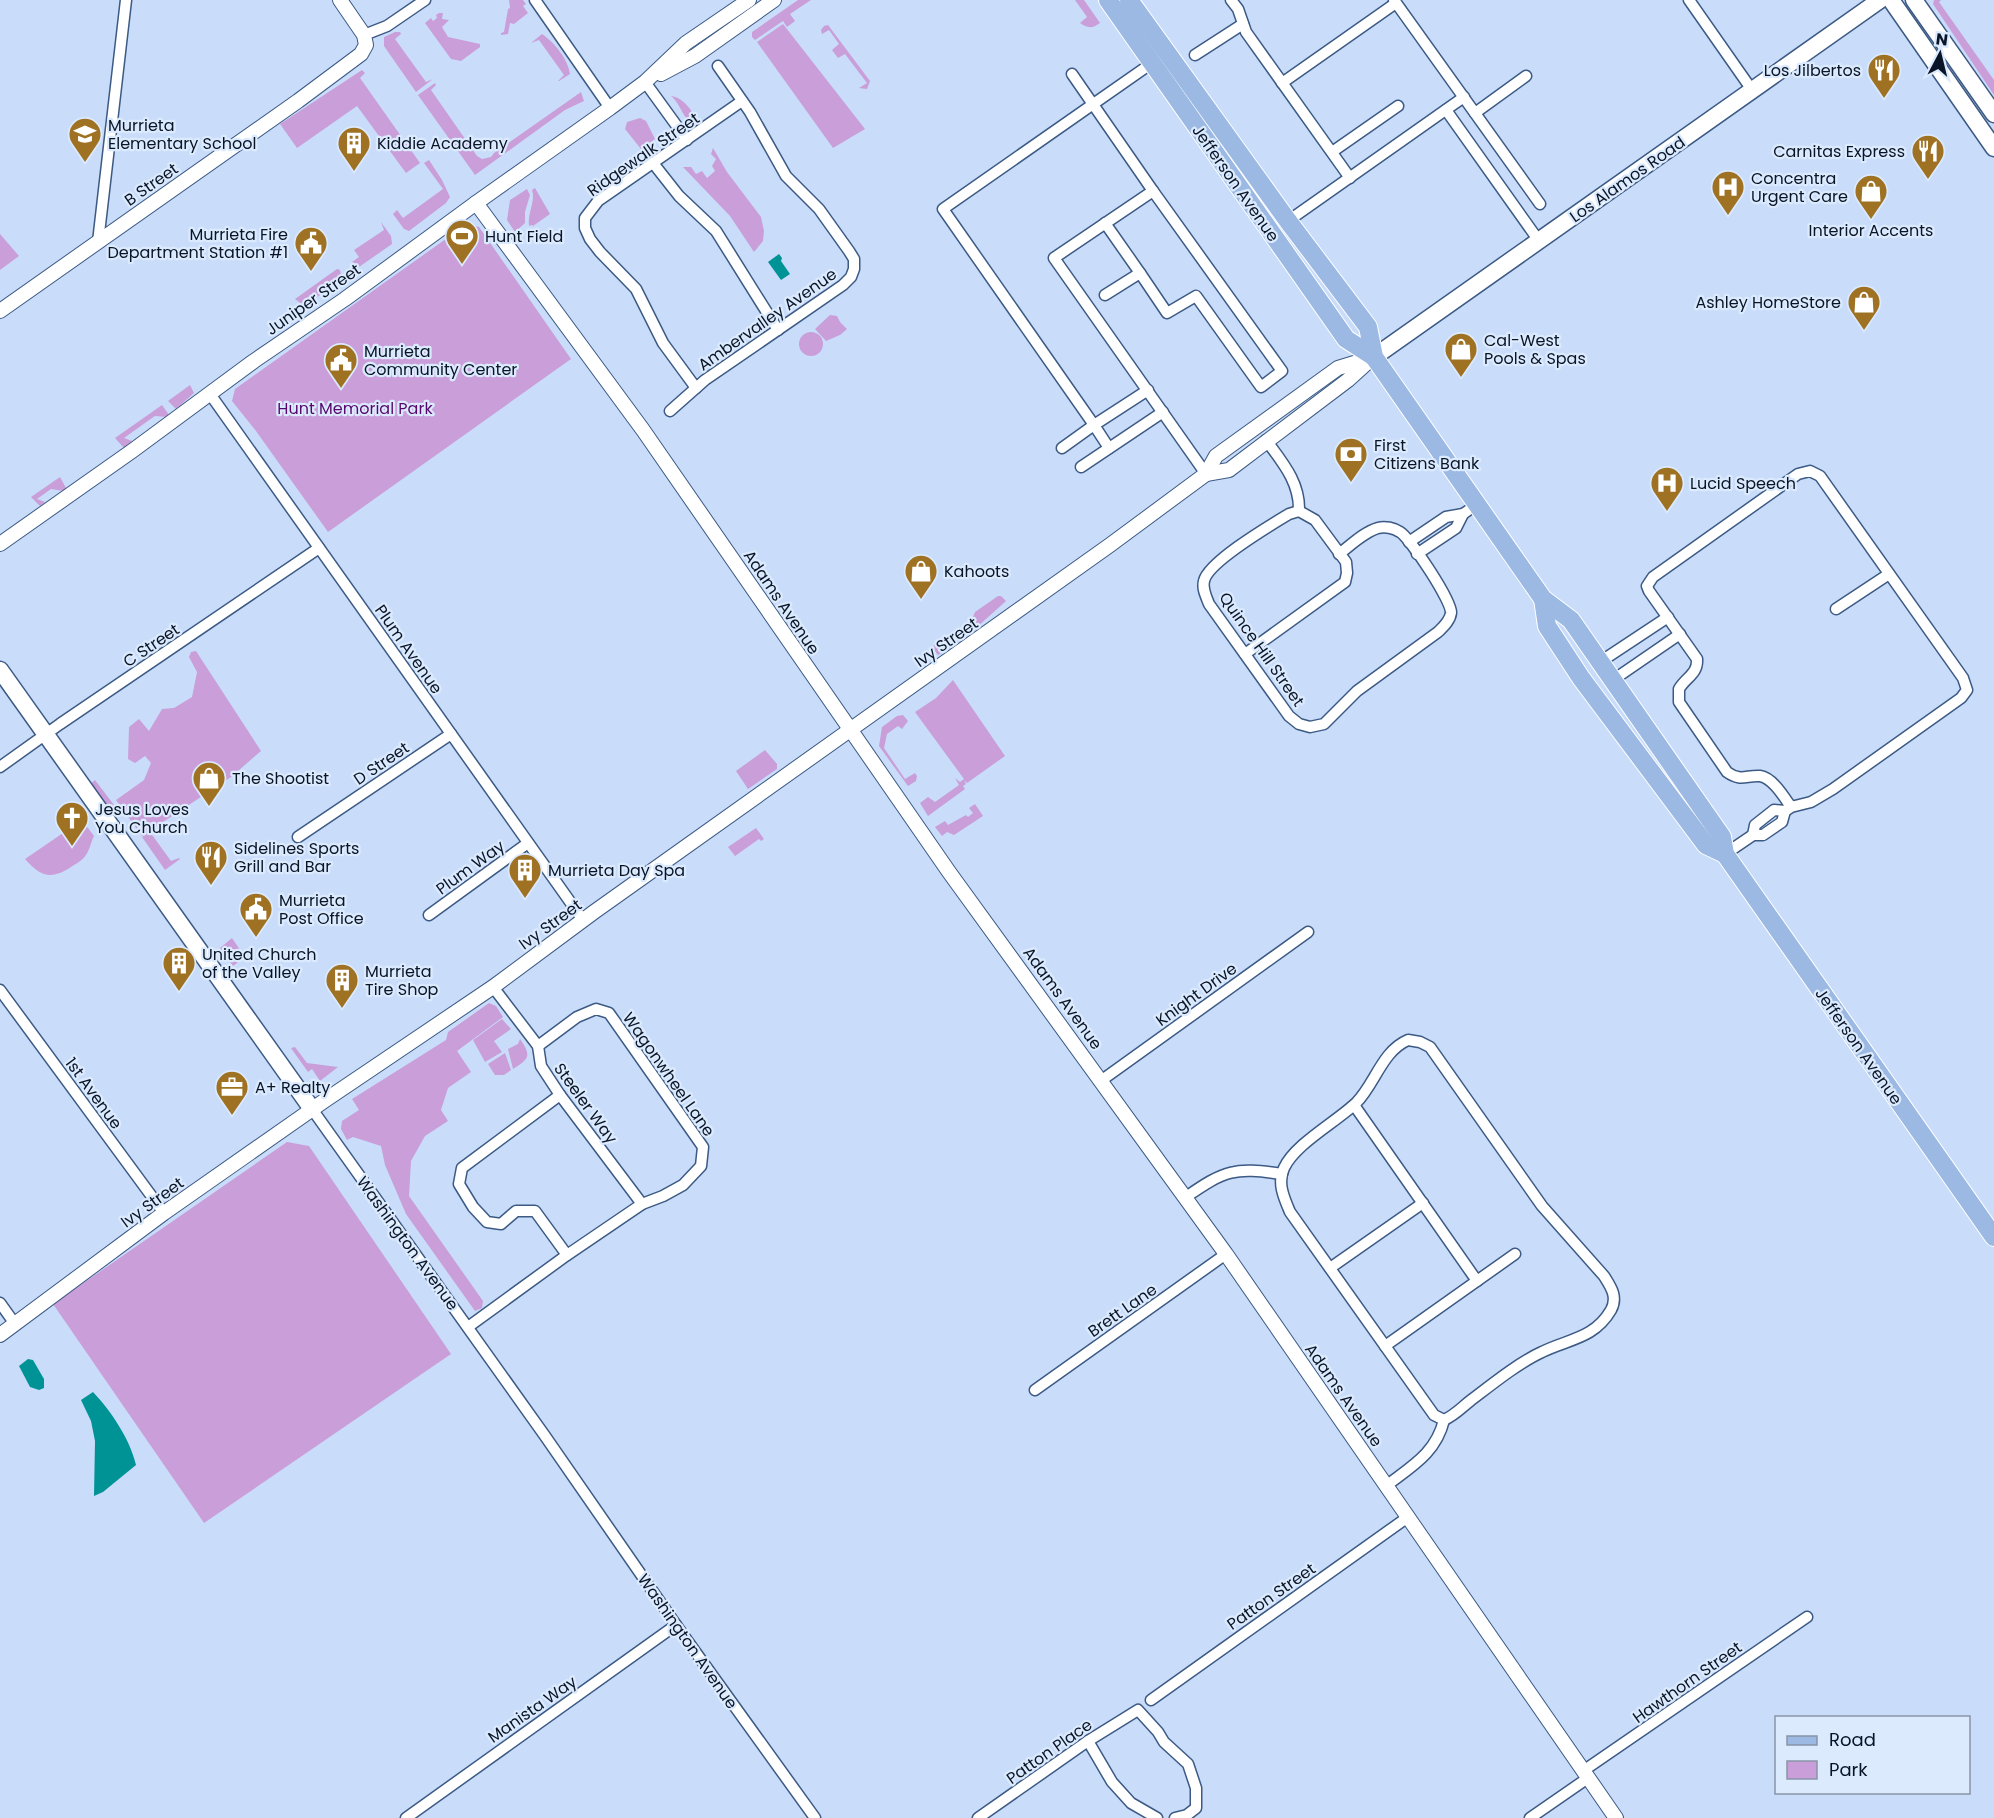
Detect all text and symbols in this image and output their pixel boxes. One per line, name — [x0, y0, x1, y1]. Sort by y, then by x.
north arrow — [1910, 24, 1970, 84]
text: N — [1934, 27, 1949, 52]
restaurant icon: Los Jilbertos — [1866, 52, 1902, 99]
place label: Los Jilbertos — [1764, 59, 1861, 82]
street label: Ridgewalk Street — [582, 107, 704, 202]
place label: Murrieta Elementary School — [108, 114, 256, 155]
school or university icon: Murrieta Elementary School — [67, 116, 103, 163]
street label: Jefferson Avenue — [1187, 120, 1285, 246]
building icon: Kiddie Academy — [336, 125, 372, 172]
street label: Los Alamos Road — [1565, 131, 1690, 228]
place label: Kiddie Academy — [377, 132, 508, 155]
restaurant icon: Carnitas Express — [1910, 133, 1946, 180]
place label: Carnitas Express — [1773, 140, 1905, 163]
street label: B Street — [120, 157, 183, 211]
place label: Concentra Urgent Care — [1751, 167, 1848, 208]
hospital icon: Concentra Urgent Care — [1710, 169, 1746, 216]
shop icon: Interior Accents — [1853, 173, 1889, 220]
sports icon: Hunt Field — [444, 218, 480, 265]
place label: Interior Accents — [1809, 219, 1933, 242]
place label: Murrieta Fire Department Station #1 — [108, 223, 288, 264]
public building icon: Murrieta Fire Department Station #1 — [293, 225, 329, 272]
place label: Hunt Field — [485, 225, 563, 248]
street label: Juniper Street — [261, 258, 365, 341]
street label: Ambervalley Avenue — [693, 263, 841, 376]
shop icon: Ashley HomeStore — [1846, 284, 1882, 331]
place label: Ashley HomeStore — [1695, 291, 1841, 314]
place label: Cal-West Pools & Spas — [1484, 329, 1586, 370]
shop icon: Cal-West Pools & Spas — [1443, 331, 1479, 378]
place label: Murrieta Community Center — [364, 340, 517, 381]
public building icon: Murrieta Community Center — [323, 342, 359, 389]
park label: Hunt Memorial Park — [277, 397, 433, 420]
place label: First Citizens Bank — [1374, 434, 1480, 475]
bank icon: First Citizens Bank — [1333, 436, 1369, 483]
hospital icon: Lucid Speech — [1649, 465, 1685, 512]
place label: Lucid Speech — [1690, 472, 1796, 495]
street label: Adams Avenue — [738, 545, 825, 659]
shop icon: Kahoots — [903, 553, 939, 600]
place label: Kahoots — [944, 560, 1009, 583]
street label: Quince Hill Street — [1213, 587, 1310, 711]
street label: Plum Avenue — [369, 600, 448, 699]
street label: Ivy Street — [910, 612, 983, 673]
street label: C Street — [119, 618, 184, 673]
street label: D Street — [349, 736, 414, 790]
shop icon: The Shootist — [191, 760, 227, 807]
place label: The Shootist — [232, 767, 329, 790]
place label: Jesus Loves You Church — [95, 798, 189, 839]
church icon: Jesus Loves You Church — [54, 800, 90, 847]
street label: Plum Way — [431, 835, 509, 900]
place label: Sidelines Sports Grill and Bar — [234, 837, 359, 878]
restaurant icon: Sidelines Sports Grill and Bar — [193, 839, 229, 886]
building icon: Murrieta Day Spa — [507, 852, 543, 899]
place label: Murrieta Day Spa — [548, 859, 685, 882]
place label: Murrieta Post Office — [279, 889, 364, 930]
public building icon: Murrieta Post Office — [238, 891, 274, 938]
street label: Ivy Street — [514, 894, 587, 955]
street label: Adams Avenue — [1018, 942, 1108, 1054]
place label: United Church of the Valley — [202, 943, 317, 984]
building icon: United Church of the Valley — [161, 945, 197, 992]
street label: Knight Drive — [1151, 957, 1242, 1032]
place label: Murrieta Tire Shop — [365, 960, 439, 1001]
building icon: Murrieta Tire Shop — [324, 962, 360, 1009]
street label: Jefferson Avenue — [1810, 983, 1908, 1109]
street label: Wagonwheel Lane — [617, 1007, 720, 1141]
street label: 1st Avenue — [60, 1053, 128, 1134]
street label: Steeler Way — [548, 1058, 623, 1148]
office icon: A+ Realty — [214, 1069, 250, 1116]
place label: A+ Realty — [255, 1076, 330, 1099]
street label: Ivy Street — [116, 1172, 189, 1233]
street label: Washington Avenue — [351, 1172, 464, 1315]
street label: Brett Lane — [1083, 1278, 1162, 1343]
street label: Adams Avenue — [1299, 1339, 1388, 1452]
street label: Patton Street — [1222, 1557, 1320, 1635]
street label: Washington Avenue — [632, 1569, 743, 1714]
street label: Hawthorn Street — [1628, 1636, 1747, 1729]
street label: Manista Way — [483, 1670, 581, 1749]
street label: Patton Place — [1002, 1713, 1097, 1790]
legend — [1775, 1716, 1970, 1794]
text: Road — [1829, 1727, 1876, 1752]
text: Park — [1829, 1757, 1868, 1782]

